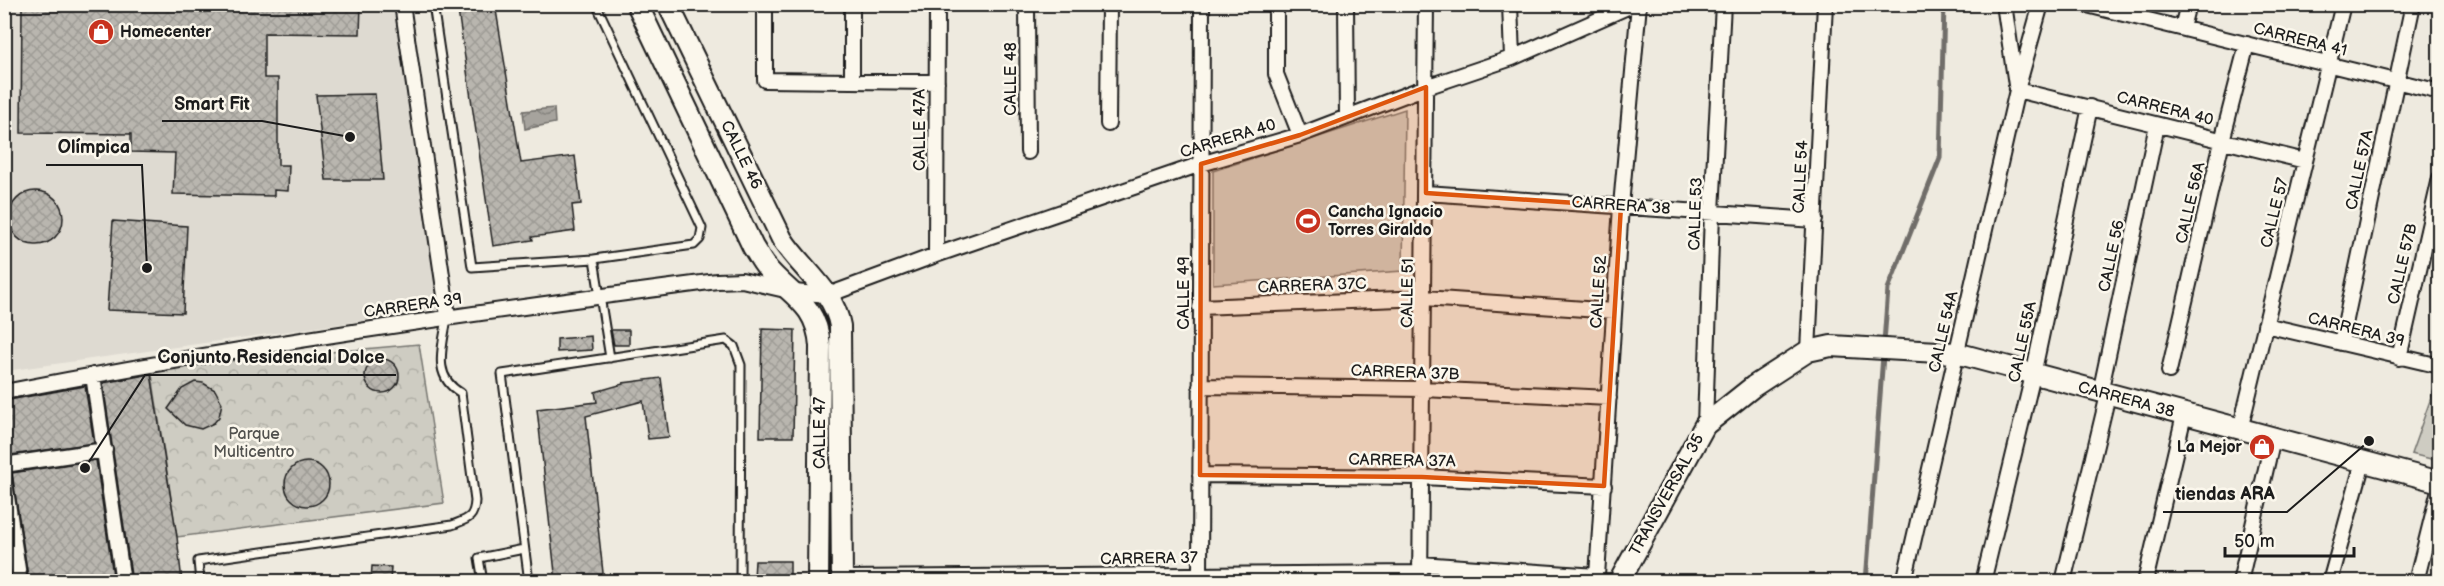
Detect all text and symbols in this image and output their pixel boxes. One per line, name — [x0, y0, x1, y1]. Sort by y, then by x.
shop icon: Homecenter — [86, 17, 116, 47]
street label: CARRERA 41 — [2251, 19, 2349, 61]
place label: Homecenter — [120, 23, 212, 42]
street label: CALLE 48 — [1002, 42, 1021, 116]
callout: Smart Fit — [162, 85, 262, 121]
street label: CARRERA 40 — [2115, 88, 2215, 130]
street label: CALLE 47A — [911, 89, 930, 171]
text: Smart Fit — [174, 94, 250, 115]
street label: CARRERA 40 — [1178, 115, 1278, 163]
street label: CALLE 46 — [716, 118, 766, 193]
street label: CALLE 57A — [2342, 128, 2378, 212]
callout: Olímpica — [46, 129, 142, 165]
text: Olímpica — [58, 137, 130, 158]
street label: CALLE 54 — [1790, 140, 1812, 214]
street label: CALLE 56A — [2172, 160, 2210, 246]
street label: CALLE 57 — [2257, 176, 2293, 250]
street label: CALLE 53 — [1685, 177, 1707, 251]
street label: CARRERA 38 — [1571, 193, 1671, 219]
place label: Cancha Ignacio Torres Giraldo — [1328, 203, 1443, 240]
sports icon: Cancha Ignacio Torres Giraldo — [1293, 206, 1323, 236]
street label: CALLE 56 — [2095, 218, 2129, 294]
street label: CALLE 57B — [2384, 222, 2422, 306]
street label: CALLE 52 — [1587, 254, 1611, 329]
street label: CALLE 49 — [1175, 256, 1194, 330]
street label: CALLE 51 — [1398, 258, 1418, 328]
street label: CARRERA 37C — [1257, 275, 1367, 297]
street label: CALLE 54A — [1925, 289, 1963, 375]
street label: CARRERA 39 — [363, 290, 463, 322]
street label: CALLE 55A — [2005, 299, 2041, 384]
street label: CARRERA 39 — [2306, 309, 2406, 351]
callout: Conjunto Residencial Dolce — [145, 339, 396, 375]
text: Conjunto Residencial Dolce — [157, 347, 385, 368]
street label: CARRERA 37B — [1350, 362, 1460, 384]
street label: CARRERA 38 — [2076, 378, 2176, 422]
street label: CALLE 47 — [811, 397, 830, 469]
park label: Parque Multicentro — [213, 425, 295, 462]
street label: TRANSVERSAL 35 — [1626, 431, 1708, 559]
shop icon: La Mejor — [2247, 432, 2277, 462]
place label: La Mejor — [2177, 438, 2243, 457]
street label: CARRERA 37A — [1348, 451, 1456, 471]
callout: tiendas ARA — [2163, 476, 2287, 512]
text: tiendas ARA — [2174, 484, 2276, 505]
scale bar — [2225, 520, 2354, 558]
text: 50 m — [2234, 531, 2275, 552]
street label: CARRERA 37 — [1100, 549, 1198, 569]

